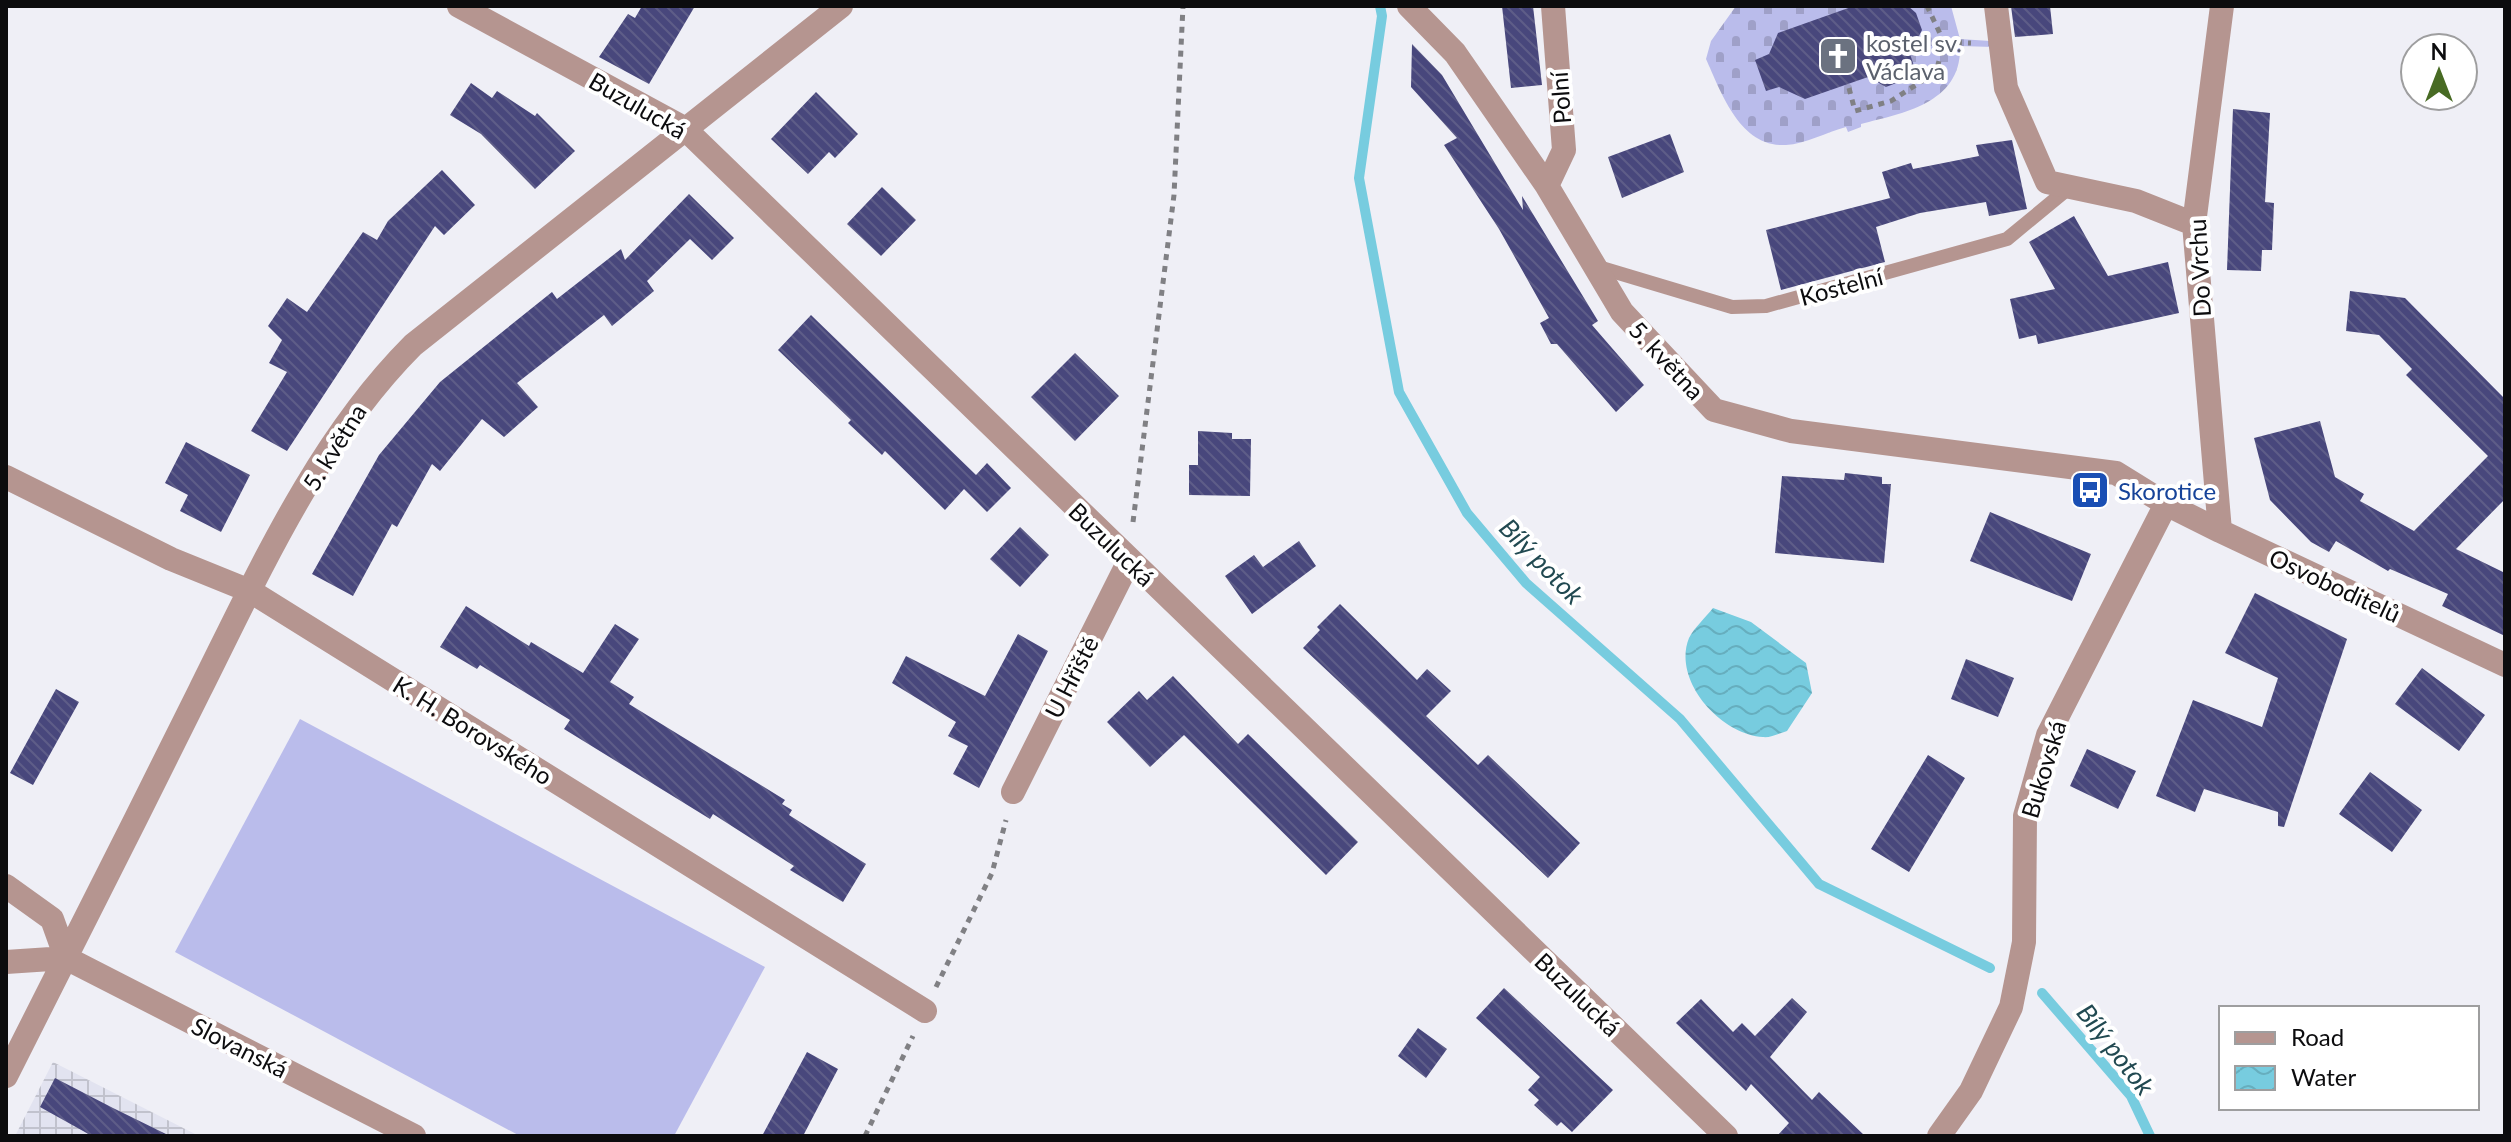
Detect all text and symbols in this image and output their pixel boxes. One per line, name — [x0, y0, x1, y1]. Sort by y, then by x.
place label: kostel sv. Václava — [1866, 28, 1962, 85]
north arrow — [2399, 32, 2479, 112]
church icon: kostel sv. Václava — [1817, 35, 1859, 77]
text: N — [2431, 38, 2447, 65]
street label: Buzulucká — [584, 66, 692, 144]
street label: Polní — [1544, 70, 1576, 125]
street label: Do Vrchu — [2182, 218, 2216, 318]
street label: Kostelní — [1796, 261, 1887, 311]
street label: 5. května — [1623, 315, 1711, 405]
street label: 5. května — [296, 398, 372, 496]
bus stop icon: Skorotice — [2069, 469, 2111, 511]
place label: Skorotice — [2118, 476, 2216, 505]
street label: Buzulucká — [1063, 496, 1161, 592]
water label: Bílý potok — [1493, 511, 1591, 611]
street label: Osvoboditelů — [2265, 542, 2405, 628]
street label: U Hřiště — [1038, 631, 1104, 723]
street label: K. H. Borovského — [388, 669, 558, 791]
street label: Bukovská — [2015, 717, 2071, 821]
street label: Buzulucká — [1529, 946, 1627, 1042]
water label: Bílý potok — [2070, 997, 2162, 1102]
legend — [2219, 1006, 2479, 1110]
street label: Slovanská — [187, 1011, 293, 1083]
text: Road — [2291, 1022, 2344, 1051]
text: Water — [2291, 1062, 2356, 1091]

